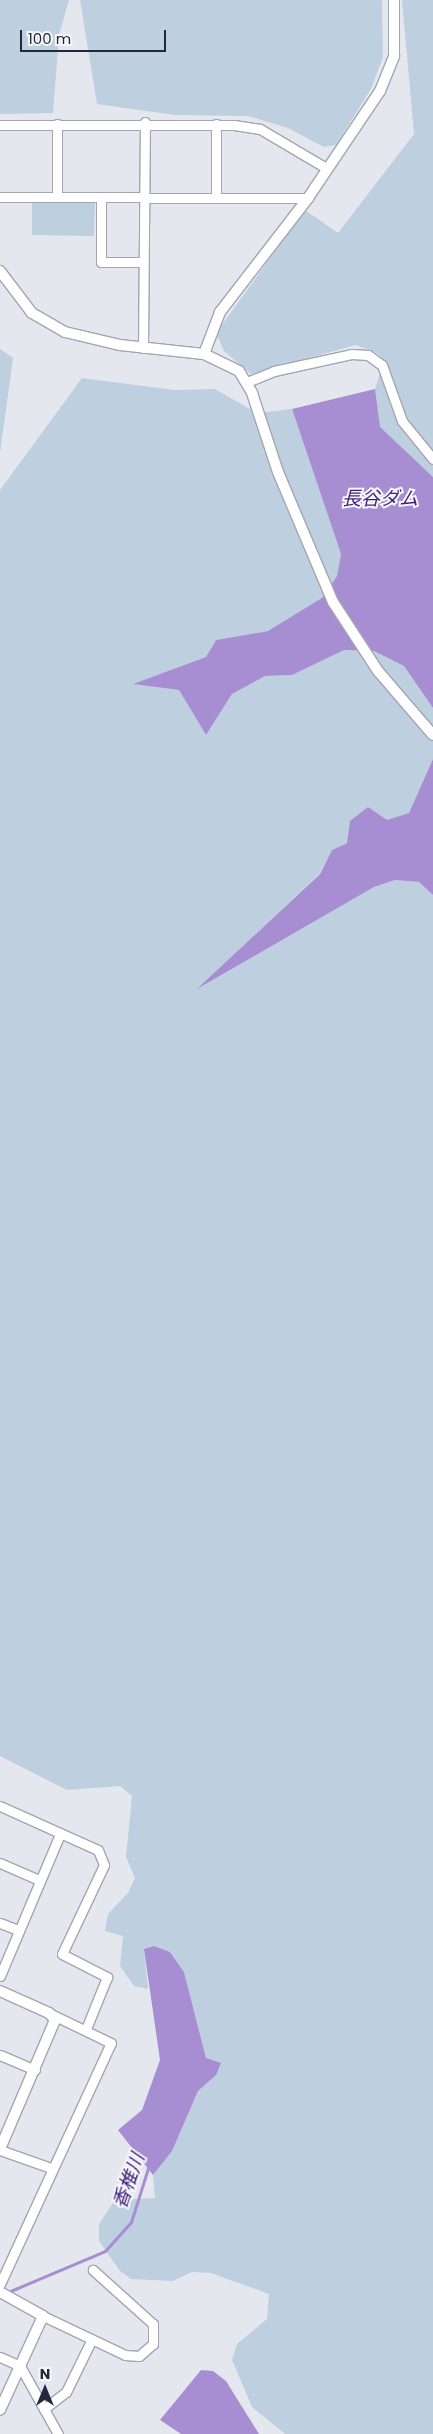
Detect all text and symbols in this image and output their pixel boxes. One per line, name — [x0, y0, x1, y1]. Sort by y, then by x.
scale bar — [22, 20, 169, 52]
text: 100 m — [28, 28, 71, 49]
water label: 長谷ダム — [342, 488, 418, 510]
water label: 香椎川 — [109, 2150, 149, 2212]
north arrow — [20, 2364, 70, 2414]
text: N — [40, 2364, 50, 2384]

